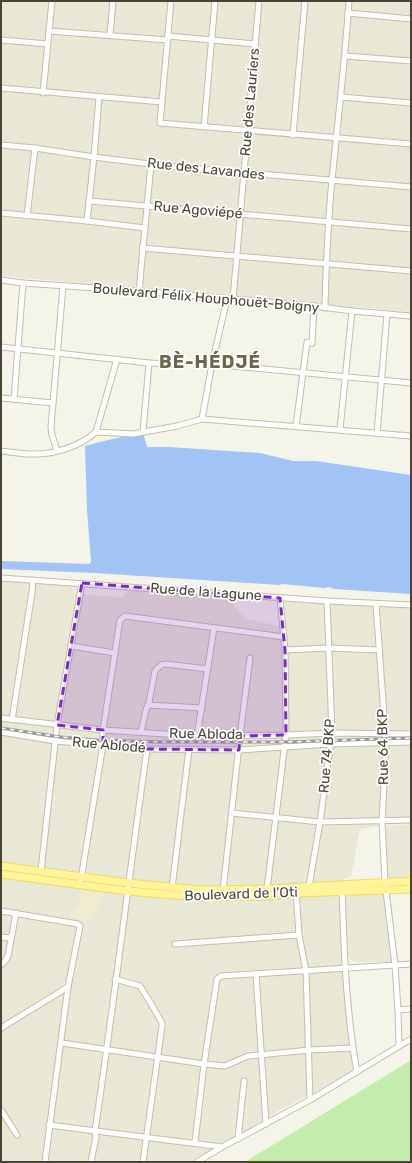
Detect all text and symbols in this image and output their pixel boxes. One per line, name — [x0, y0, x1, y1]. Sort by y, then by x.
street label: Rue des Lauriers — [237, 47, 263, 157]
street label: Rue des Lavandes — [146, 154, 266, 184]
street label: Rue Agoviépé — [153, 198, 243, 222]
street label: Boulevard Félix Houphouët-Boigny — [92, 280, 320, 316]
district label: BÈ-HÉDJÉ — [159, 351, 261, 373]
street label: Rue de la Lagune — [150, 580, 262, 604]
street label: Rue 64 BKP — [374, 709, 392, 785]
street label: Rue 74 BKP — [315, 718, 339, 794]
street label: Rue Abloda — [169, 725, 243, 743]
street label: Rue Ablodé — [71, 733, 147, 757]
street label: Boulevard de l'Oti — [184, 884, 298, 904]

